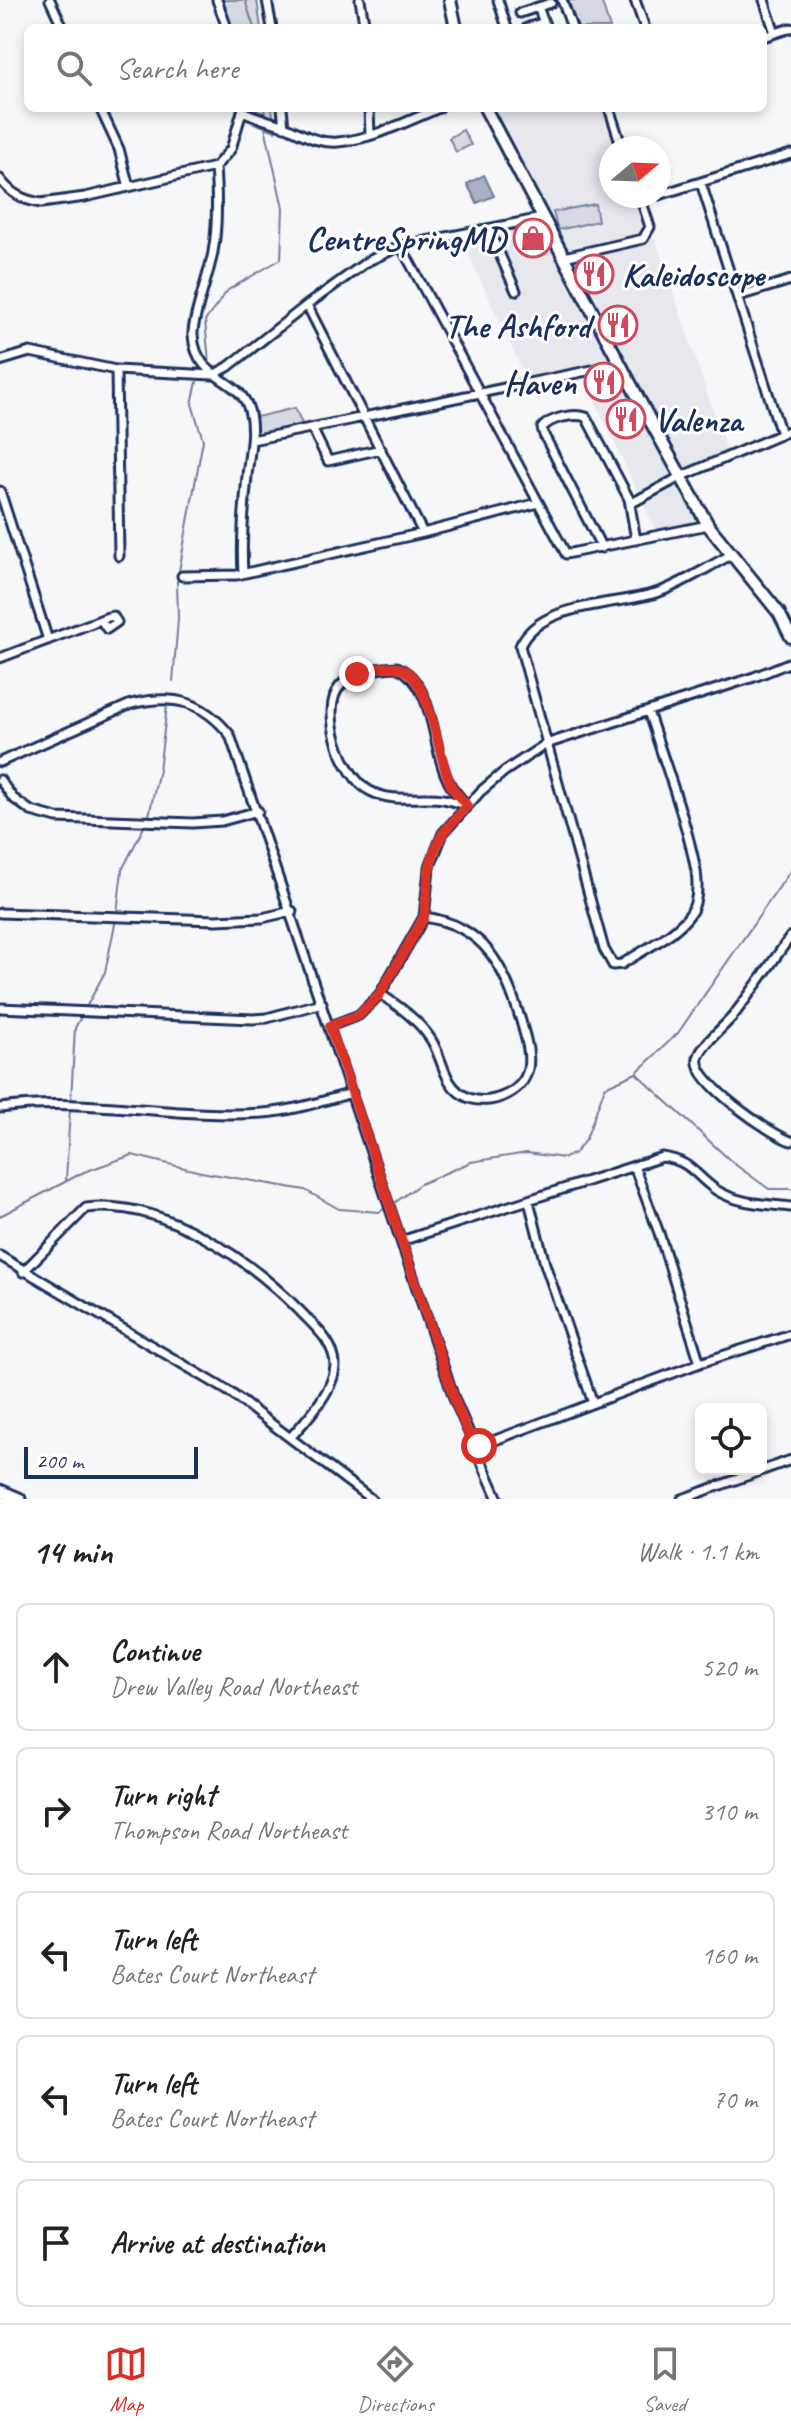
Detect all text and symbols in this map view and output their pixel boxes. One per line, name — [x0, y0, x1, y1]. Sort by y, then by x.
search box — [24, 24, 767, 112]
icon: search — [52, 46, 96, 90]
text: Search here — [116, 49, 238, 87]
north arrow — [599, 136, 671, 208]
place label: CentreSpringMD — [306, 217, 509, 260]
shop icon: CentreSpringMD — [512, 217, 554, 259]
restaurant icon: Kaleidoscope — [573, 253, 615, 295]
place label: Kaleidoscope — [622, 253, 767, 296]
place label: The Ashford — [445, 304, 595, 347]
restaurant icon: The Ashford — [597, 304, 639, 346]
place label: Haven — [504, 361, 577, 404]
restaurant icon: Haven — [583, 361, 625, 403]
restaurant icon: Valenza — [605, 398, 647, 440]
place label: Valenza — [654, 398, 745, 441]
route end — [339, 656, 375, 692]
map controls — [695, 1403, 767, 1475]
button: locate — [695, 1403, 767, 1475]
route start — [461, 1428, 497, 1464]
scale bar — [24, 1443, 198, 1479]
text: 200 m — [36, 1447, 83, 1475]
text: 14 min — [32, 1530, 112, 1573]
text: Walk · 1.1 km — [637, 1535, 759, 1568]
text: Continue — [110, 1632, 200, 1670]
icon: ahead — [34, 1645, 78, 1689]
text: 520 m — [701, 1651, 757, 1684]
text: Drew Valley Road Northeast — [110, 1670, 357, 1703]
text: Turn right — [110, 1776, 215, 1814]
icon: right — [34, 1789, 78, 1833]
text: 310 m — [701, 1795, 757, 1828]
text: Thompson Road Northeast — [110, 1814, 347, 1847]
text: Turn left — [110, 1920, 197, 1958]
icon: left — [34, 1933, 78, 1977]
text: 160 m — [701, 1939, 757, 1972]
text: Bates Court Northeast — [110, 1958, 314, 1991]
text: Turn left — [110, 2064, 197, 2102]
icon: left — [34, 2077, 78, 2121]
text: 70 m — [713, 2083, 757, 2116]
text: Bates Court Northeast — [110, 2102, 314, 2135]
icon: arrive — [34, 2221, 78, 2265]
text: Arrive at destination — [110, 2224, 325, 2262]
tab: Map — [104, 2342, 148, 2418]
tab: Directions — [357, 2342, 434, 2418]
tab: Saved — [643, 2342, 687, 2418]

